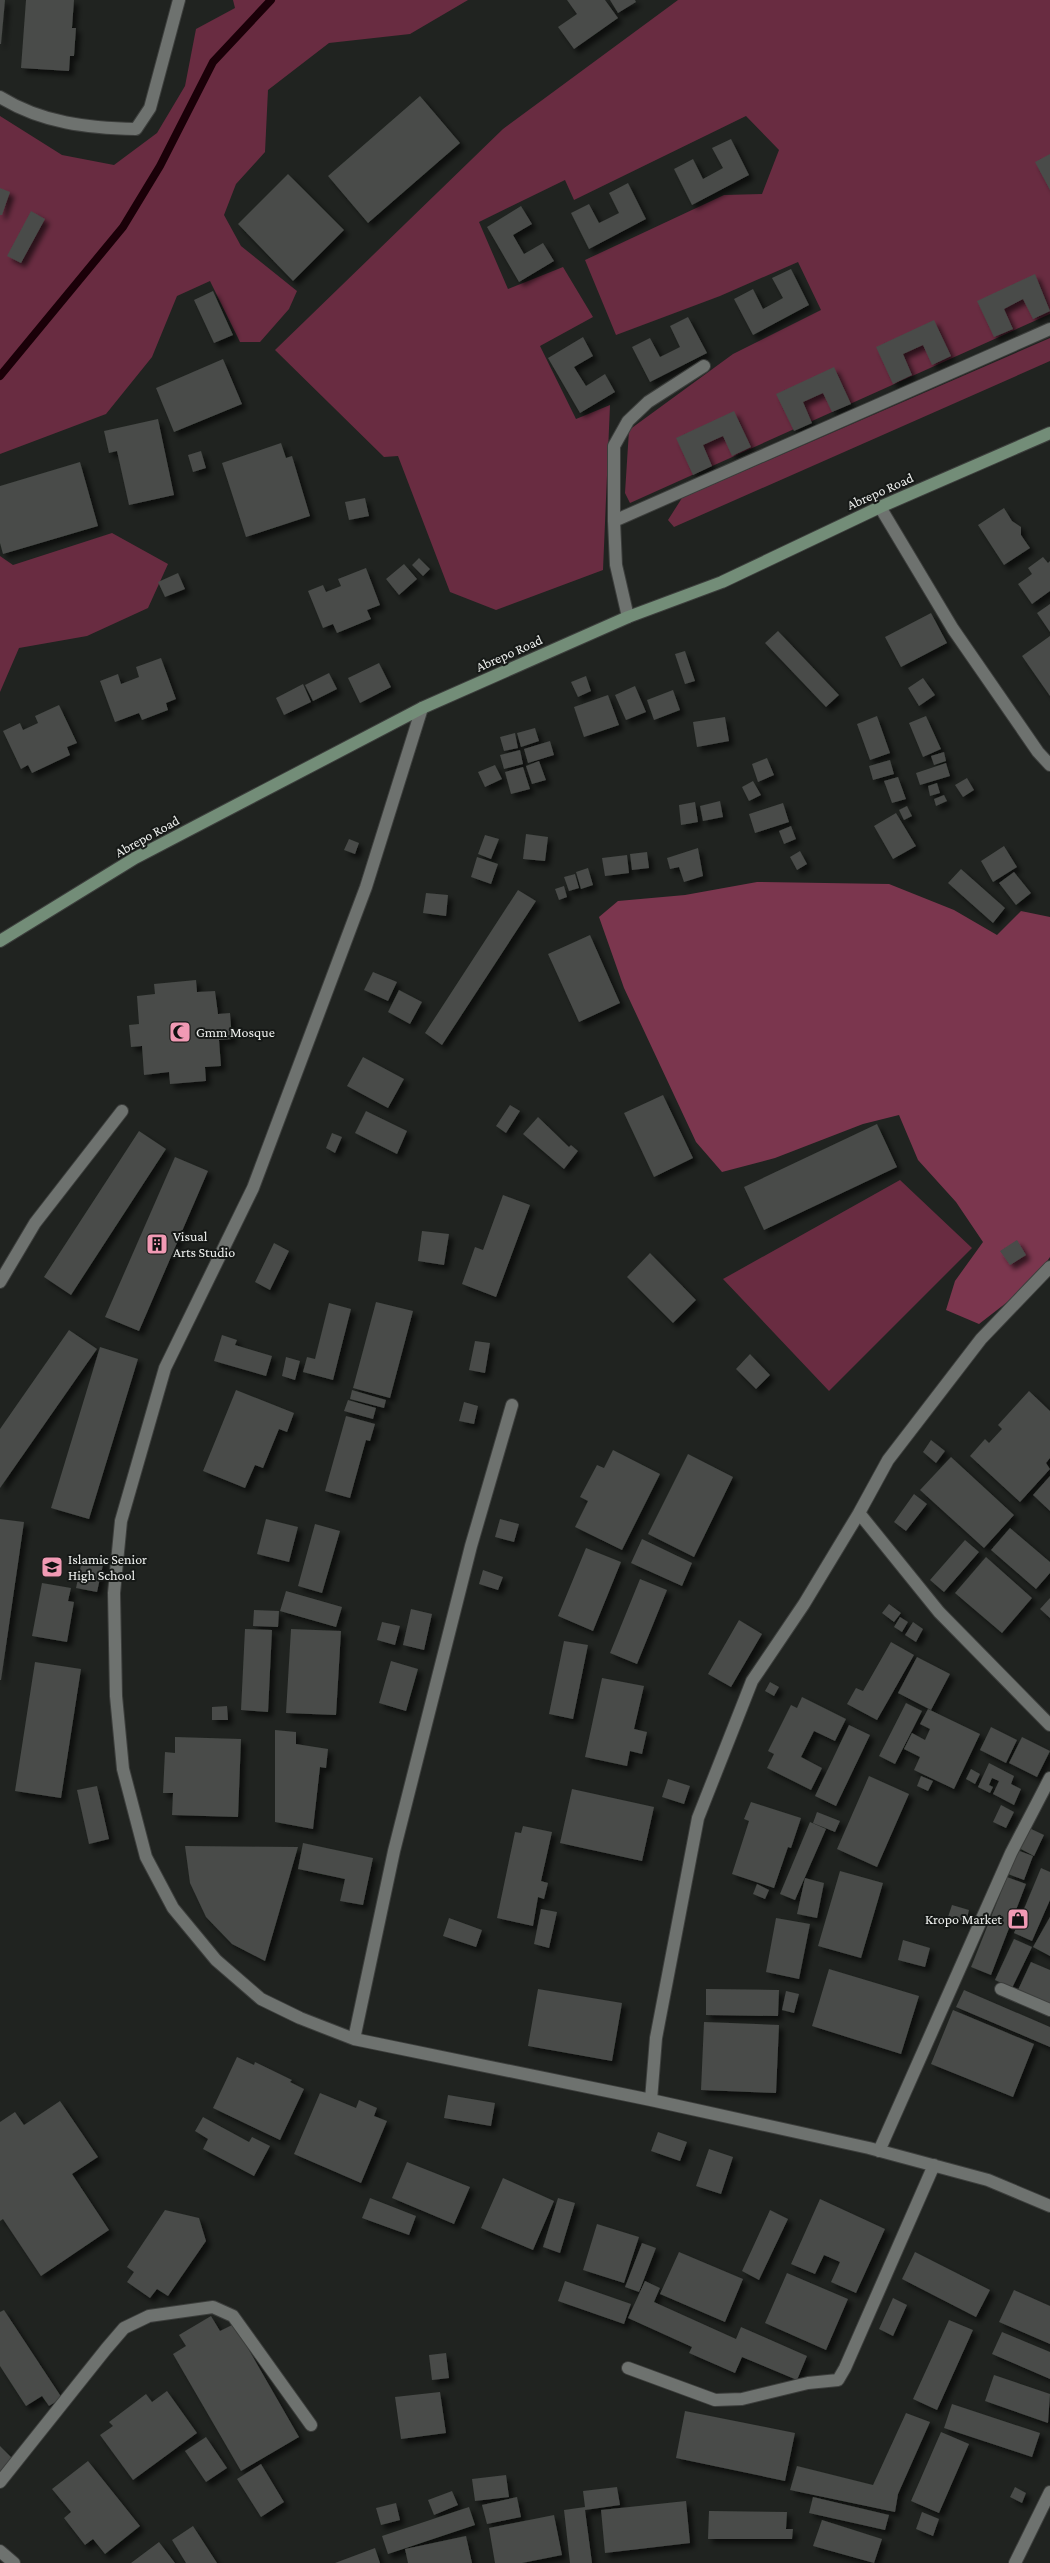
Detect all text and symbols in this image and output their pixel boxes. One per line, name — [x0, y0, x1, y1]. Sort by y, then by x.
street label: Abrepo Road — [844, 469, 916, 513]
street label: Abrepo Road — [473, 631, 545, 675]
street label: Abrepo Road — [112, 811, 183, 860]
mosque icon: Gmm Mosque — [168, 1020, 192, 1044]
place label: Gmm Mosque — [196, 1024, 275, 1040]
place label: Visual Arts Studio — [173, 1228, 235, 1260]
building icon: Visual Arts Studio — [145, 1232, 169, 1256]
place label: Islamic Senior High School — [68, 1551, 147, 1583]
school or university icon: Islamic Senior High School — [40, 1555, 64, 1579]
shop icon: Kropo Market — [1006, 1907, 1030, 1931]
place label: Kropo Market — [925, 1911, 1002, 1927]

